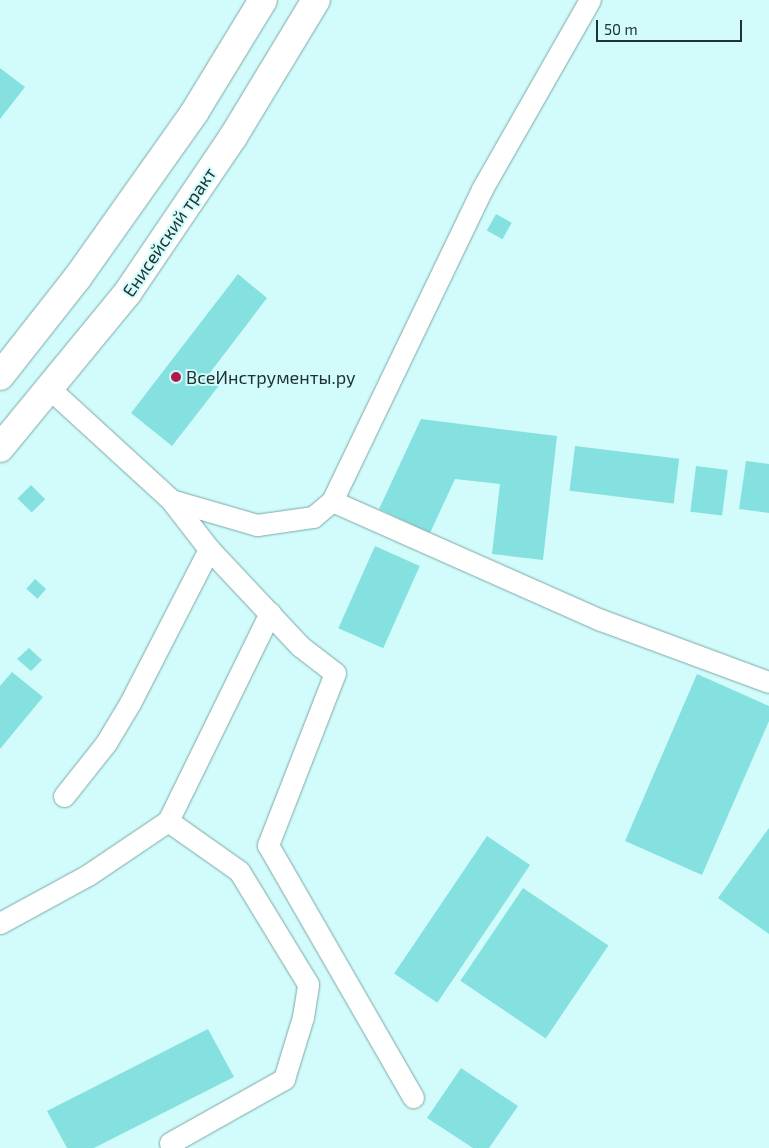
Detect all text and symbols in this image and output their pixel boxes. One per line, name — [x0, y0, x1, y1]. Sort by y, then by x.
scale bar — [599, 10, 745, 42]
text: 50 m — [604, 20, 638, 38]
street label: Енисейский тракт — [118, 163, 220, 301]
place label: ВсеИнструменты.ру — [186, 366, 356, 388]
marker: ВсеИнструменты.ру — [170, 371, 182, 383]

